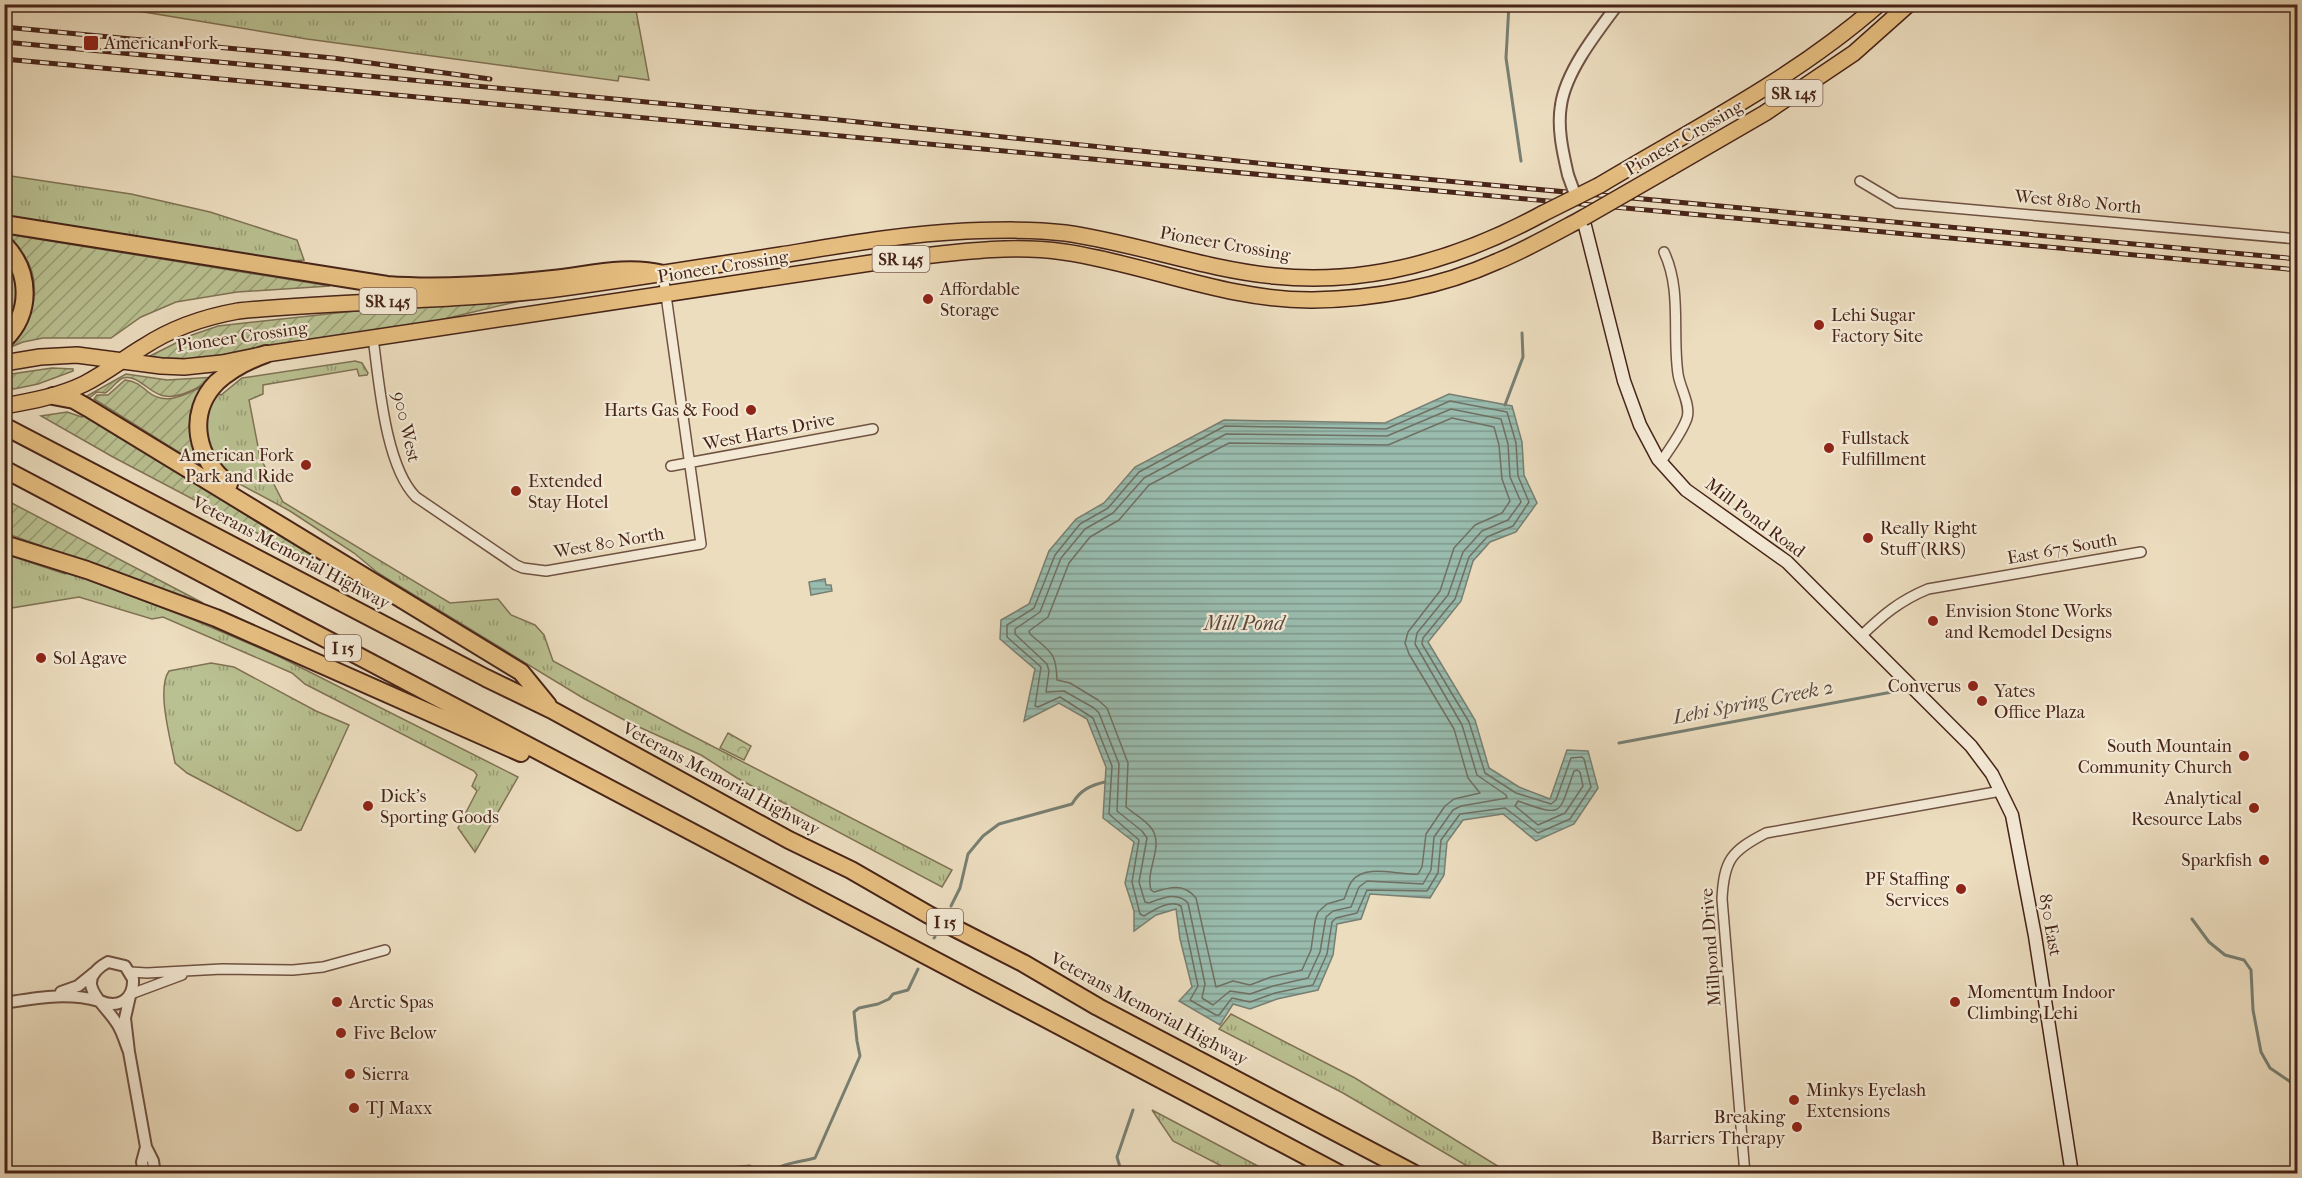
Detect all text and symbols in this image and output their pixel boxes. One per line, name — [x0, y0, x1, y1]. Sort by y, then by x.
place label: American Fork — [103, 33, 219, 54]
marker: American Fork — [82, 34, 100, 52]
road number: SR 145 — [1766, 80, 1822, 106]
street label: Pioneer Crossing — [1622, 96, 1747, 180]
street label: West 8180 North — [2013, 186, 2142, 218]
street label: Pioneer Crossing — [1158, 222, 1292, 266]
street label: Pioneer Crossing — [656, 246, 790, 288]
road number: SR 145 — [872, 246, 930, 272]
place label: Affordable Storage — [939, 279, 1020, 321]
road number: SR 145 — [360, 288, 416, 314]
marker: Affordable Storage — [921, 292, 935, 306]
place label: Lehi Sugar Factory Site — [1831, 305, 1923, 347]
street label: Pioneer Crossing — [175, 317, 309, 357]
marker: Lehi Sugar Factory Site — [1812, 318, 1826, 332]
street label: 900 West — [388, 390, 424, 465]
place label: Harts Gas & Food — [604, 400, 739, 421]
marker: Harts Gas & Food — [744, 403, 758, 417]
street label: West Harts Drive — [700, 409, 837, 455]
place label: Fullstack Fulfillment — [1841, 428, 1927, 470]
marker: Fullstack Fulfillment — [1822, 441, 1836, 455]
place label: American Fork Park and Ride — [179, 445, 295, 487]
marker: American Fork Park and Ride — [299, 458, 313, 472]
place label: Extended Stay Hotel — [528, 471, 609, 513]
street label: Mill Pond Road — [1701, 474, 1809, 562]
marker: Extended Stay Hotel — [509, 484, 523, 498]
street label: Veterans Memorial Highway — [188, 491, 395, 615]
place label: Really Right Stuff (RRS) — [1880, 518, 1978, 560]
street label: West 80 North — [551, 523, 666, 563]
street label: East 675 South — [2005, 529, 2119, 569]
marker: Really Right Stuff (RRS) — [1861, 531, 1875, 545]
place label: Envision Stone Works and Remodel Designs — [1945, 601, 2113, 643]
water label: Mill Pond — [1202, 612, 1287, 635]
marker: Envision Stone Works and Remodel Designs — [1926, 614, 1940, 628]
road number: I 15 — [325, 635, 361, 661]
place label: Sol Agave — [53, 648, 127, 669]
marker: Sol Agave — [34, 651, 48, 665]
water label: Lehi Spring Creek 2 — [1669, 675, 1835, 729]
place label: Converus — [1888, 676, 1961, 697]
marker: Converus — [1966, 679, 1980, 693]
place label: Yates Office Plaza — [1993, 681, 2086, 723]
marker: Yates Office Plaza — [1975, 694, 1989, 708]
street label: Veterans Memorial Highway — [618, 717, 825, 841]
place label: South Mountain Community Church — [2078, 736, 2233, 778]
marker: South Mountain Community Church — [2237, 749, 2251, 763]
place label: Dick's Sporting Goods — [380, 786, 499, 828]
place label: Analytical Resource Labs — [2131, 788, 2242, 830]
marker: Dick's Sporting Goods — [361, 799, 375, 813]
marker: Analytical Resource Labs — [2247, 801, 2261, 815]
place label: Sparkfish — [2181, 850, 2252, 871]
marker: Sparkfish — [2257, 853, 2271, 867]
place label: PF Staffing Services — [1865, 869, 1949, 911]
marker: PF Staffing Services — [1954, 882, 1968, 896]
street label: Millpond Drive — [1696, 887, 1726, 1007]
street label: 850 East — [2034, 892, 2066, 958]
road number: I 15 — [927, 909, 963, 935]
street label: Veterans Memorial Highway — [1046, 947, 1253, 1071]
place label: Momentum Indoor Climbing Lehi — [1967, 982, 2115, 1024]
place label: Arctic Spas — [348, 992, 434, 1013]
marker: Arctic Spas — [330, 995, 344, 1009]
marker: Momentum Indoor Climbing Lehi — [1948, 995, 1962, 1009]
place label: Five Below — [353, 1023, 437, 1044]
marker: Five Below — [334, 1026, 348, 1040]
place label: Sierra — [362, 1064, 410, 1085]
marker: Sierra — [343, 1067, 357, 1081]
place label: Minkys Eyelash Extensions — [1806, 1080, 1926, 1122]
marker: Minkys Eyelash Extensions — [1787, 1093, 1801, 1107]
place label: TJ Maxx — [366, 1098, 433, 1119]
marker: TJ Maxx — [347, 1101, 361, 1115]
place label: Breaking Barriers Therapy — [1651, 1107, 1786, 1149]
marker: Breaking Barriers Therapy — [1790, 1120, 1804, 1134]

